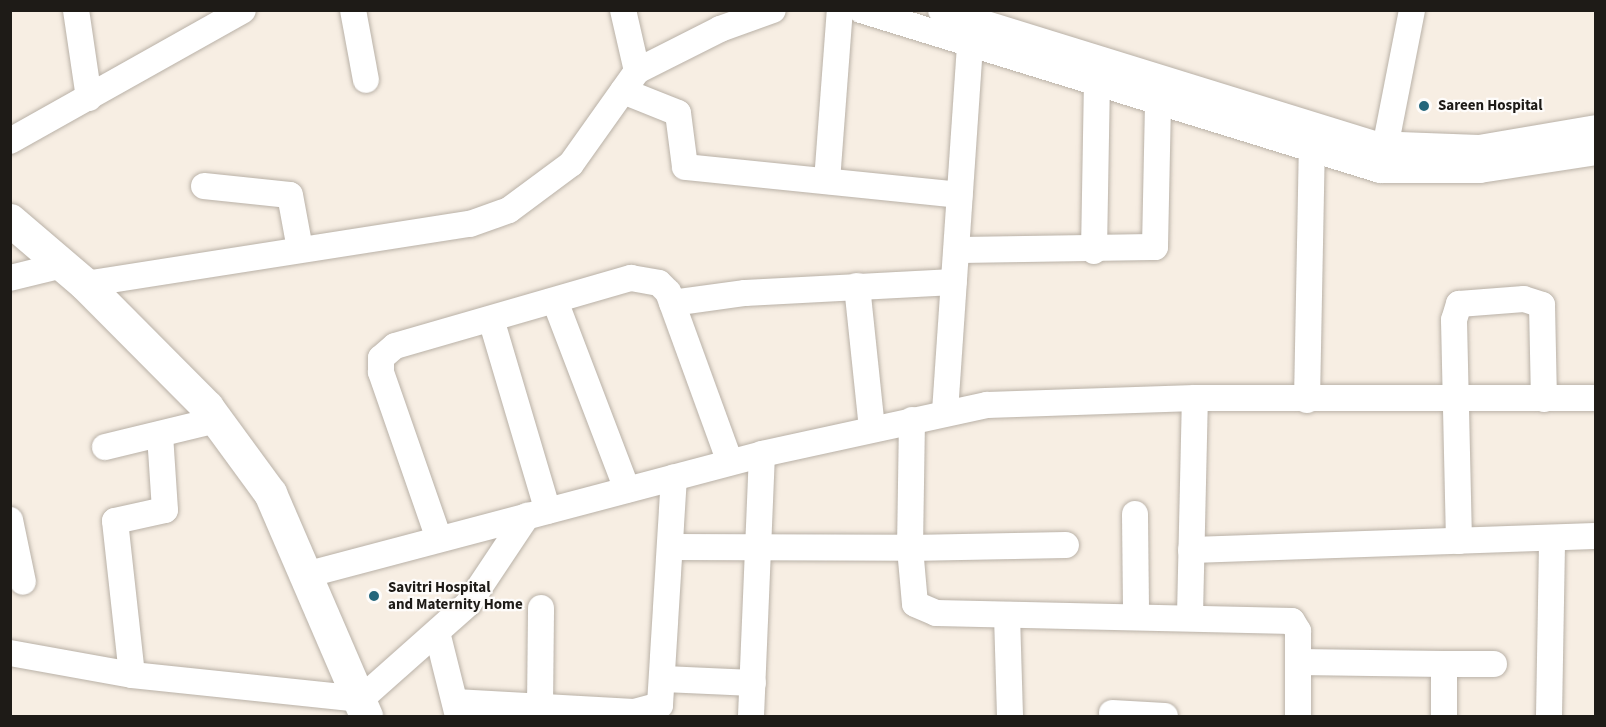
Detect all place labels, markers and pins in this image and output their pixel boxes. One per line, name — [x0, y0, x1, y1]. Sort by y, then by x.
marker: Sareen Hospital — [1415, 97, 1433, 115]
place label: Sareen Hospital — [1438, 97, 1543, 115]
place label: Savitri Hospital and Maternity Home — [388, 578, 523, 613]
marker: Savitri Hospital and Maternity Home — [365, 587, 383, 605]

